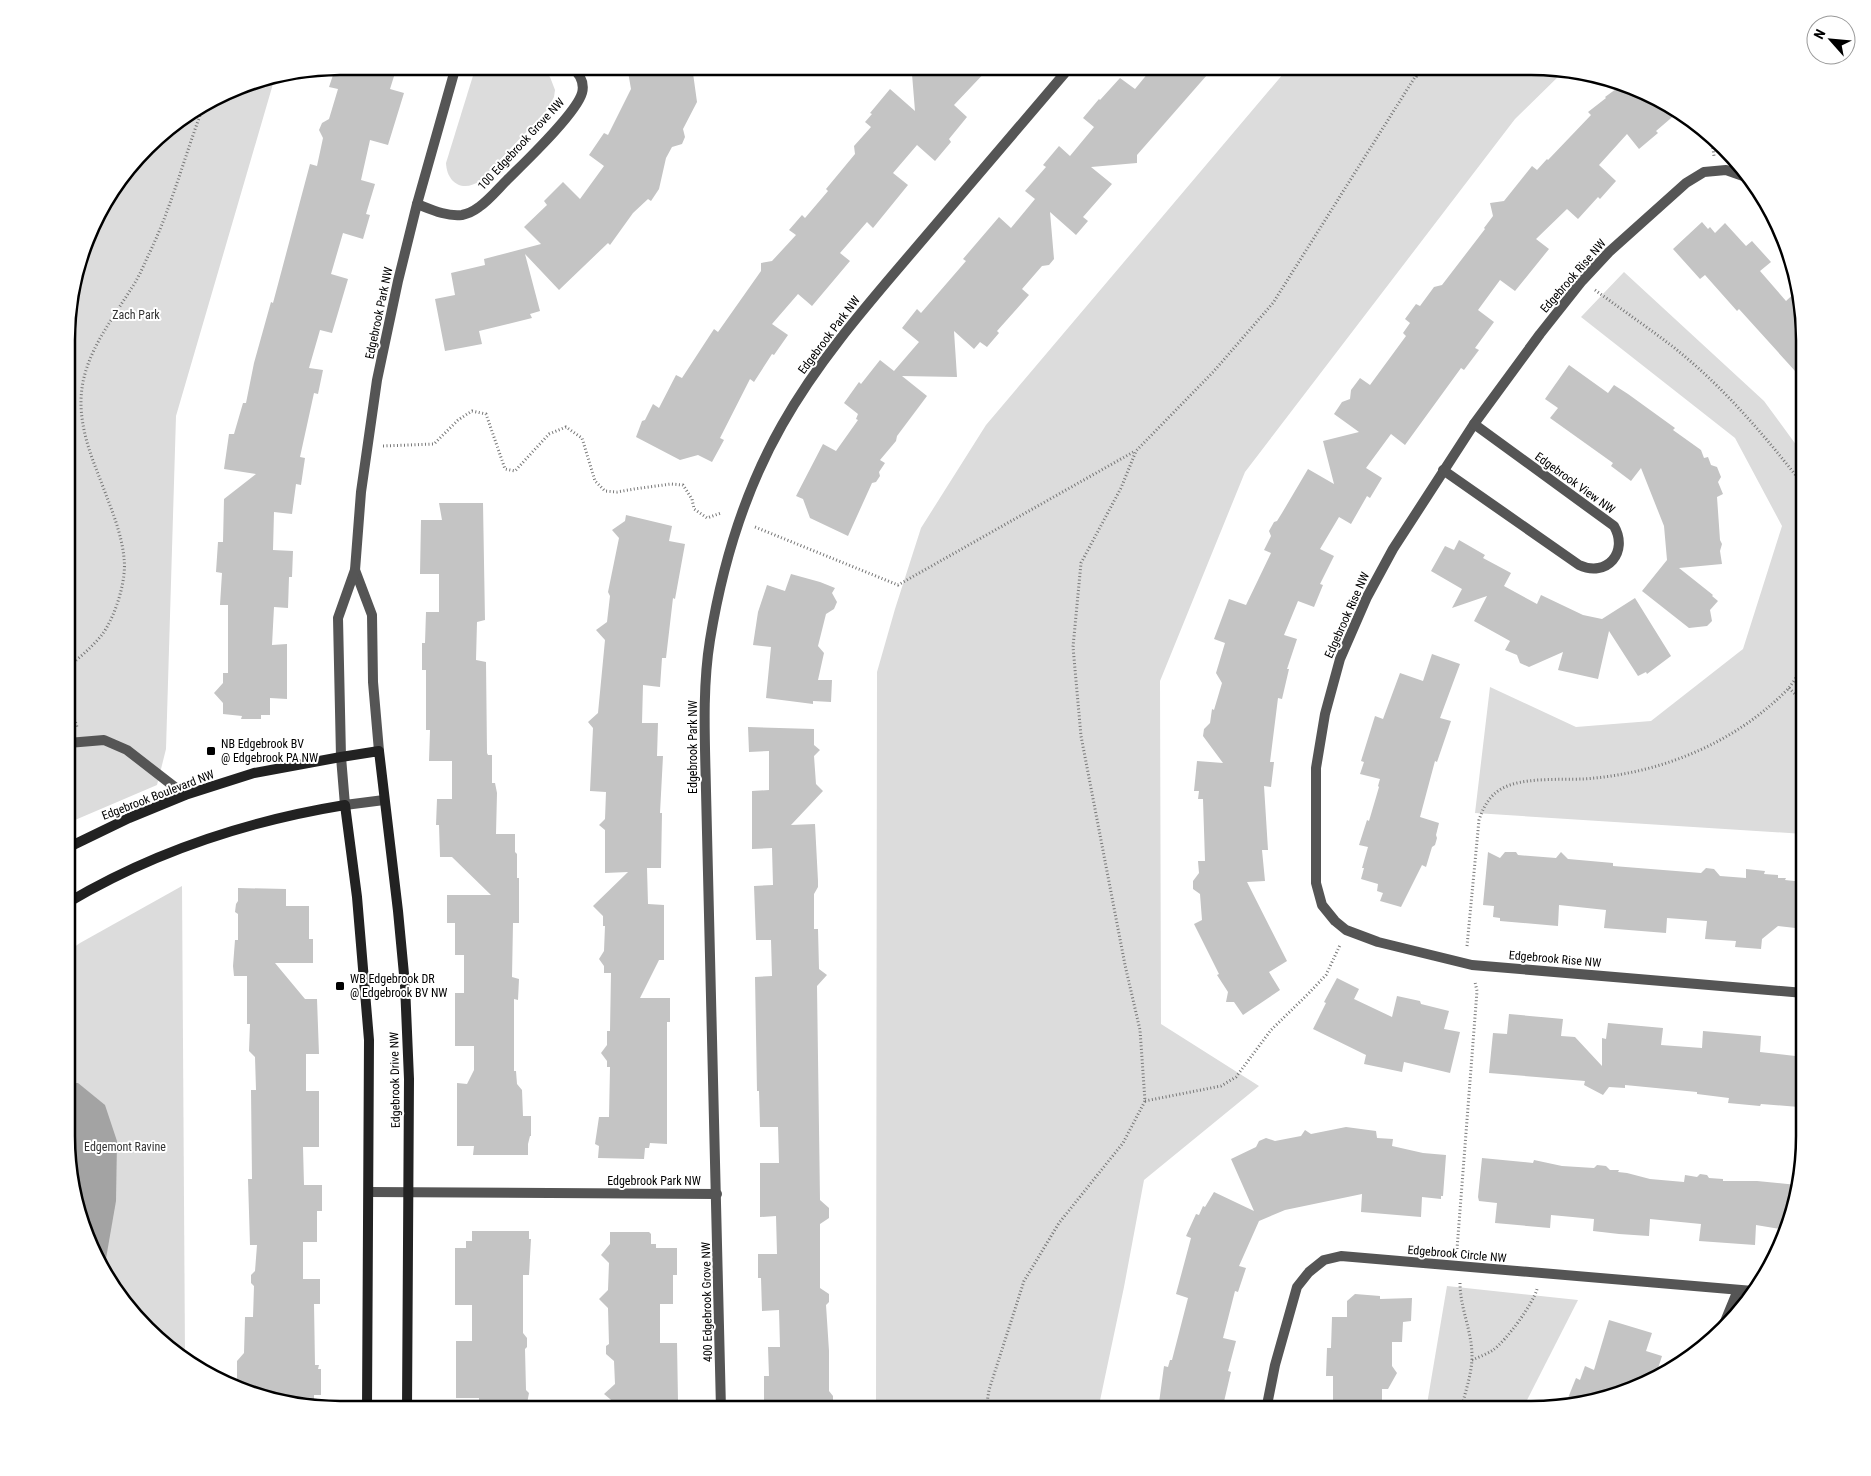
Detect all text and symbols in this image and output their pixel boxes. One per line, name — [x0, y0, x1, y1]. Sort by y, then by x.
north arrow — [1806, 15, 1856, 65]
text: N — [1810, 27, 1828, 42]
street label: 100 Edgebrook Grove NW — [475, 95, 567, 193]
street label: Edgebrook Rise NW — [1537, 236, 1609, 316]
street label: Edgebrook Park NW — [362, 266, 396, 360]
street label: Edgebrook Park NW — [795, 293, 863, 377]
park label: Zach Park — [112, 308, 160, 322]
street label: Edgebrook View NW — [1532, 449, 1618, 517]
street label: Edgebrook Rise NW — [1322, 570, 1372, 660]
street label: Edgebrook Park NW — [686, 700, 700, 794]
place label: NB Edgebrook BV @ Edgebrook PA NW — [221, 737, 318, 765]
marker: NB Edgebrook BV @ Edgebrook PA NW — [205, 745, 217, 757]
street label: Edgebrook Boulevard NW — [100, 767, 216, 823]
street label: Edgebrook Rise NW — [1508, 948, 1602, 970]
place label: WB Edgebrook DR @ Edgebrook BV NW — [350, 972, 447, 1000]
marker: WB Edgebrook DR @ Edgebrook BV NW — [334, 980, 346, 992]
street label: Edgebrook Drive NW — [387, 1032, 403, 1128]
park label: Edgemont Ravine — [84, 1140, 166, 1154]
street label: Edgebrook Park NW — [607, 1174, 701, 1188]
street label: 400 Edgebrook Grove NW — [699, 1242, 715, 1362]
street label: Edgebrook Circle NW — [1407, 1243, 1507, 1265]

